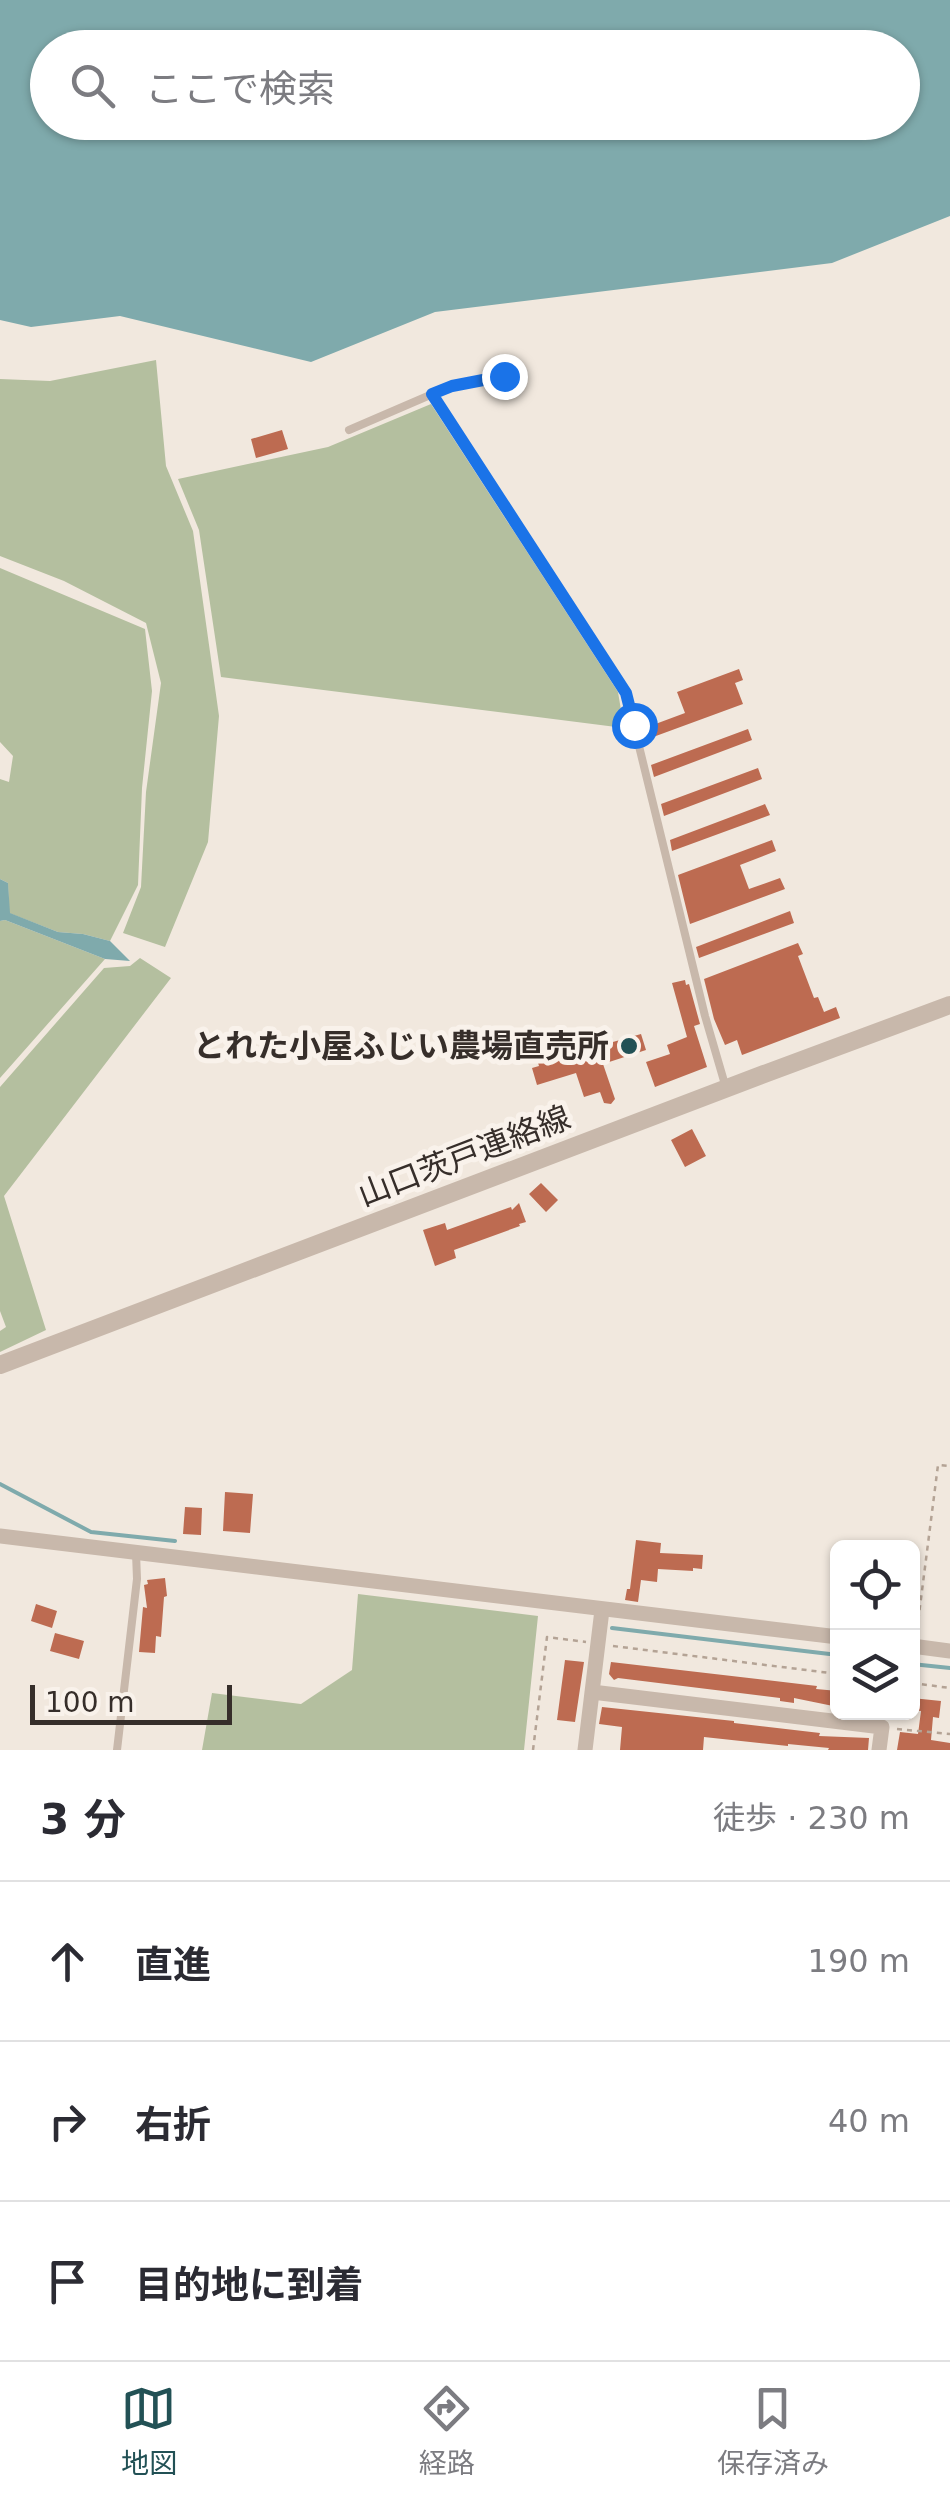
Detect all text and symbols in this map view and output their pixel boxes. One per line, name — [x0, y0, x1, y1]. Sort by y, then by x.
search box — [30, 30, 920, 140]
icon: search — [65, 58, 120, 113]
text: ここで検索 — [145, 67, 335, 111]
route end — [482, 354, 528, 400]
route start — [612, 703, 658, 749]
place label: とれた小屋ふじい農場直売所 — [193, 1027, 609, 1065]
marker: とれた小屋ふじい農場直売所 — [618, 1035, 640, 1057]
street label: 山口茨戸連絡線 — [353, 1098, 575, 1214]
map controls — [830, 1540, 920, 1720]
button: locate — [830, 1540, 920, 1630]
button: layers — [830, 1630, 920, 1720]
scale bar — [30, 1680, 232, 1724]
text: 100 m — [45, 1686, 135, 1719]
text: 3 分 — [40, 1795, 126, 1844]
text: 徒歩 · 230 m — [713, 1799, 910, 1837]
icon: ahead — [40, 1934, 95, 1989]
text: 190 m — [808, 1942, 910, 1980]
text: 直進 — [135, 1943, 211, 1987]
icon: right — [40, 2094, 95, 2149]
text: 40 m — [828, 2102, 910, 2140]
text: 右折 — [135, 2103, 211, 2147]
icon: arrive — [40, 2254, 95, 2309]
text: 目的地に到着 — [135, 2263, 363, 2307]
tab: 地図 — [121, 2381, 177, 2481]
tab: 経路 — [419, 2381, 475, 2481]
tab: 保存済み — [717, 2381, 829, 2481]

